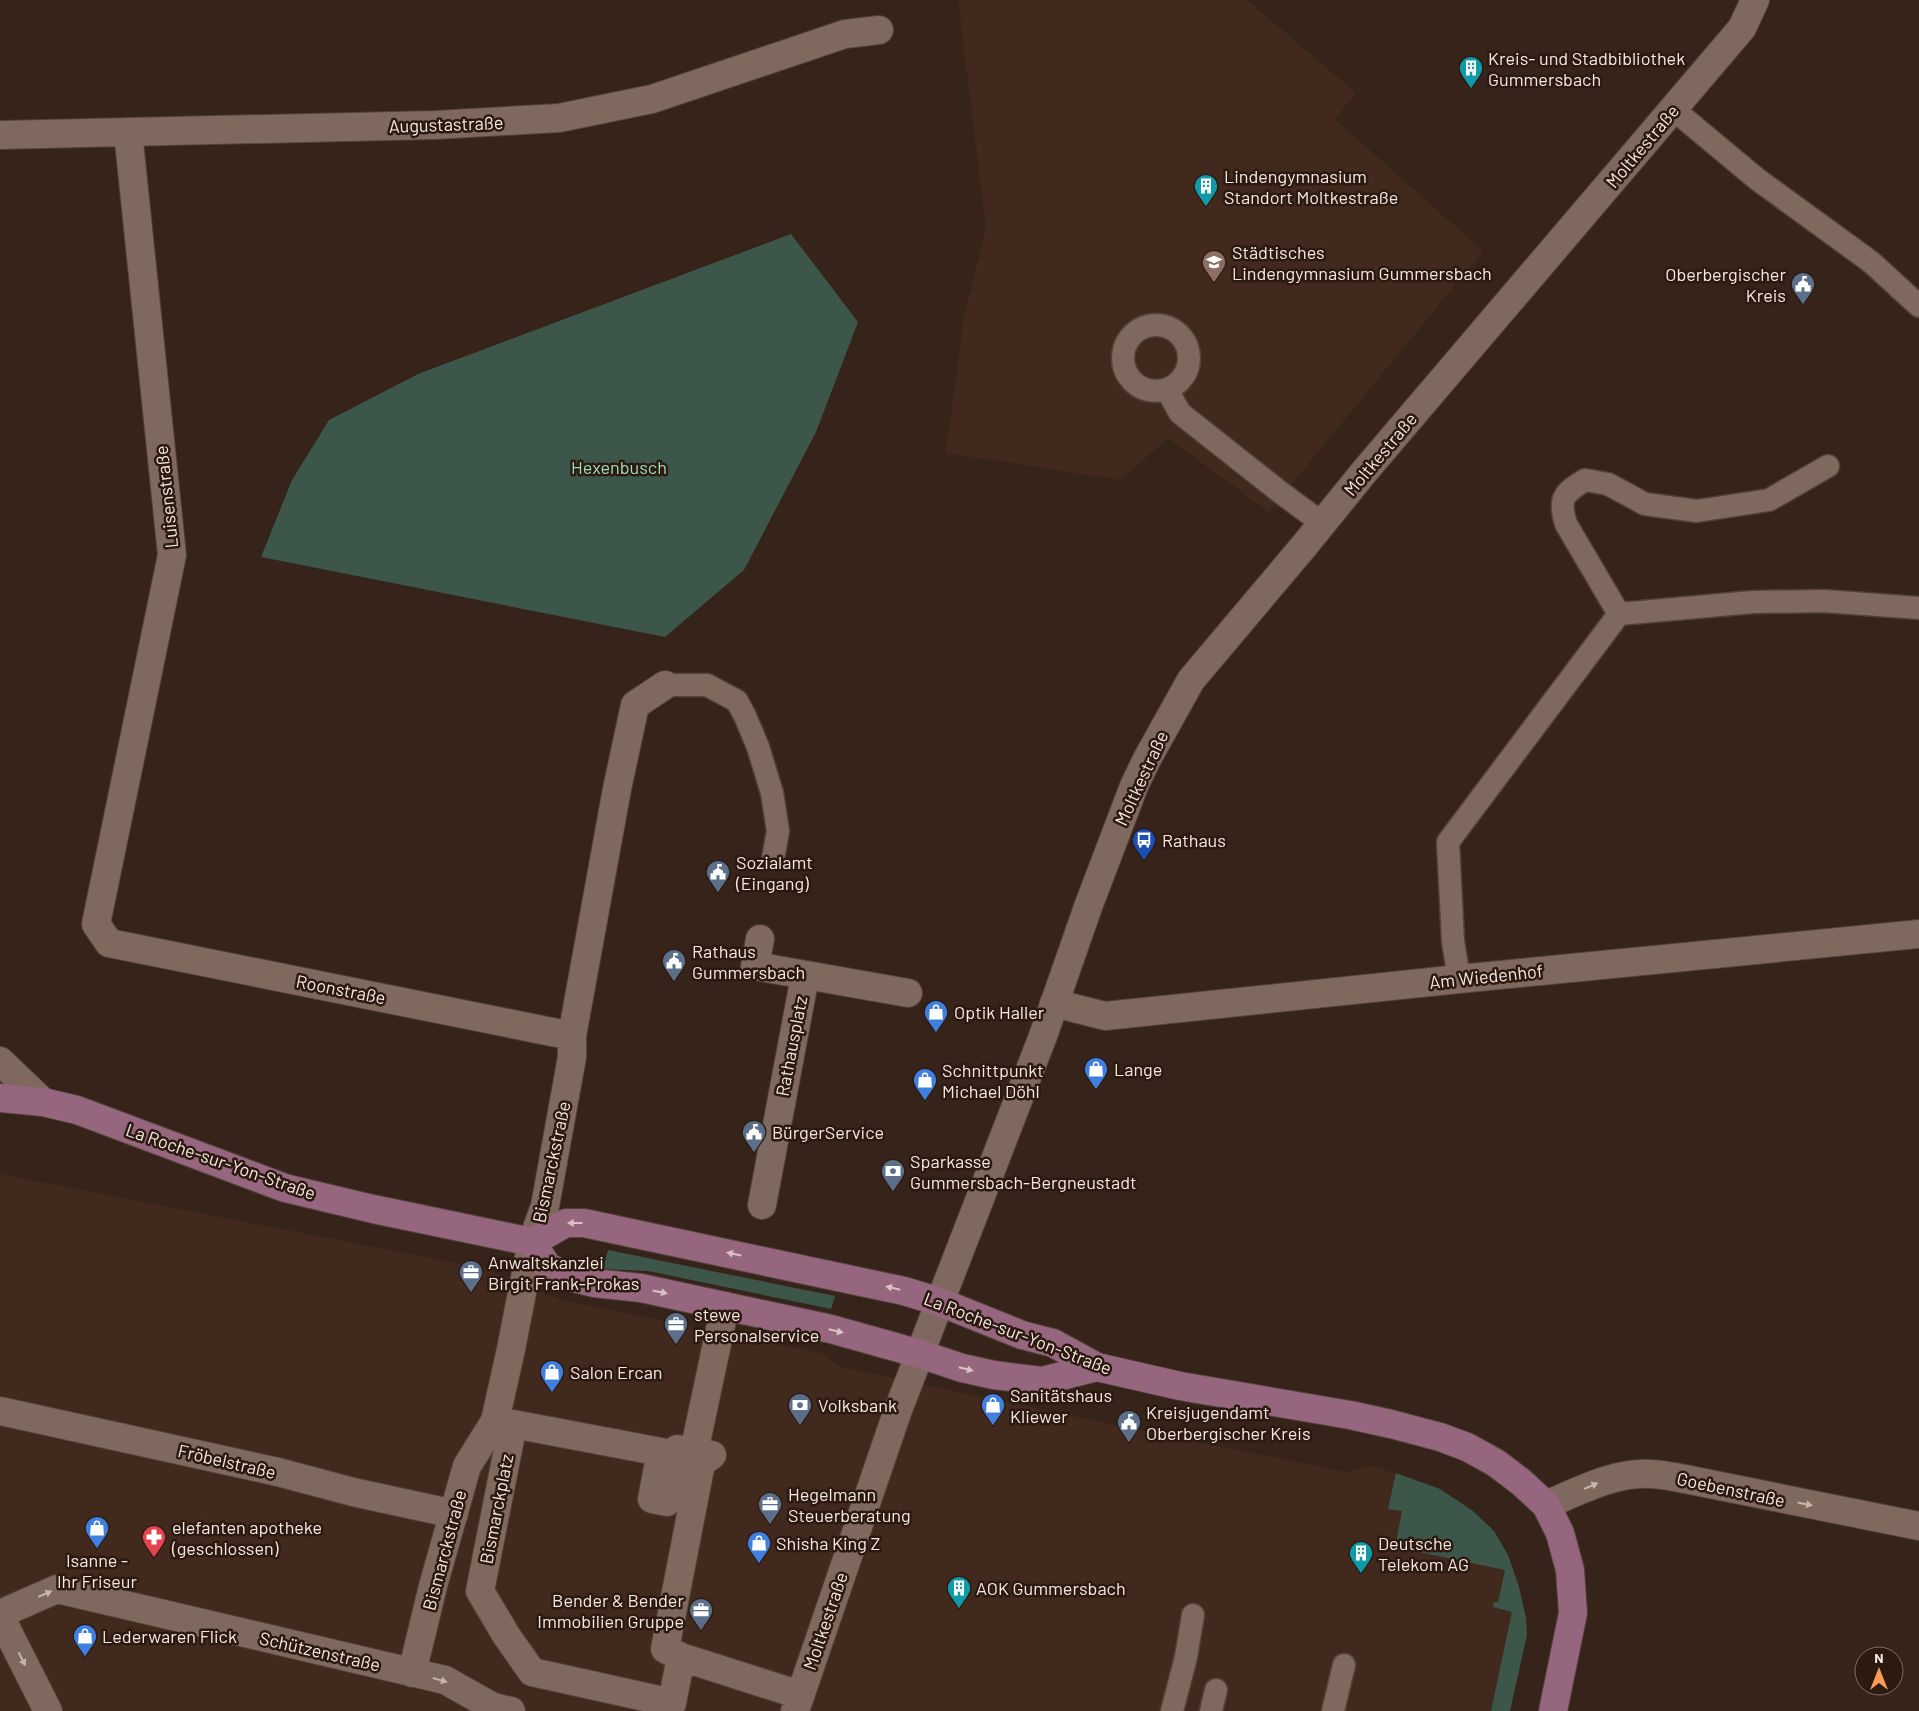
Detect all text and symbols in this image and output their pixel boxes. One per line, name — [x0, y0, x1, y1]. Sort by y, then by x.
place label: Kreis- und Stadbibliothek Gummersbach — [1488, 47, 1685, 90]
building icon: Kreis- und Stadbibliothek Gummersbach — [1458, 55, 1484, 89]
street label: Moltkestraße — [1601, 100, 1683, 192]
street label: Augustastraße — [388, 111, 504, 137]
place label: Lindengymnasium Standort Moltkestraße — [1224, 165, 1398, 208]
building icon: Lindengymnasium Standort Moltkestraße — [1193, 173, 1219, 207]
place label: Städtisches Lindengymnasium Gummersbach — [1232, 241, 1492, 284]
school or university icon: Städtisches Lindengymnasium Gummersbach — [1201, 249, 1227, 283]
place label: Oberbergischer Kreis — [1665, 263, 1786, 306]
public building icon: Oberbergischer Kreis — [1790, 271, 1816, 305]
street label: Moltkestraße — [1339, 408, 1421, 500]
street label: Luisenstraße — [150, 445, 182, 549]
park label: Hexenbusch — [571, 456, 667, 478]
street label: Moltkestraße — [1109, 727, 1173, 829]
bus stop icon: Rathaus — [1131, 827, 1157, 861]
place label: Rathaus — [1162, 829, 1226, 851]
place label: Sozialamt (Eingang) — [735, 851, 813, 894]
public building icon: Sozialamt (Eingang) — [705, 859, 731, 893]
place label: Rathaus Gummersbach — [692, 940, 805, 983]
public building icon: Rathaus Gummersbach — [661, 948, 687, 982]
street label: Am Wiedenhof — [1428, 959, 1544, 993]
street label: Roonstraße — [294, 970, 388, 1008]
street label: Rathausplatz — [771, 994, 811, 1098]
shop icon: Optik Haller — [923, 999, 949, 1033]
place label: Optik Haller — [954, 1001, 1045, 1023]
shop icon: Lange — [1083, 1056, 1109, 1090]
place label: Lange — [1114, 1058, 1162, 1080]
place label: Schnittpunkt Michael Döhl — [942, 1059, 1044, 1102]
shop icon: Schnittpunkt Michael Döhl — [912, 1067, 938, 1101]
street label: Bismarckstraße — [527, 1099, 575, 1225]
street label: La Roche-sur-Yon-Straße — [123, 1118, 319, 1204]
public building icon: BürgerService — [741, 1119, 767, 1153]
place label: BürgerService — [772, 1121, 884, 1143]
place label: Sparkasse Gummersbach-Bergneustadt — [910, 1150, 1137, 1193]
bank icon: Sparkasse Gummersbach-Bergneustadt — [880, 1158, 906, 1192]
one-way arrow — [567, 1220, 583, 1228]
one-way arrow — [726, 1250, 742, 1258]
place label: Anwaltskanzlei Birgit Frank-Prokas — [488, 1251, 639, 1294]
office icon: Anwaltskanzlei Birgit Frank-Prokas — [458, 1259, 484, 1293]
one-way arrow — [886, 1284, 901, 1292]
street label: La Roche-sur-Yon-Straße — [921, 1287, 1115, 1379]
one-way arrow — [652, 1288, 668, 1296]
place label: stewe Personalservice — [694, 1303, 819, 1346]
office icon: stewe Personalservice — [663, 1311, 689, 1345]
one-way arrow — [828, 1327, 844, 1335]
shop icon: Salon Ercan — [539, 1359, 565, 1393]
place label: Salon Ercan — [570, 1361, 663, 1383]
one-way arrow — [958, 1365, 973, 1373]
place label: Sanitätshaus Kliewer — [1010, 1384, 1112, 1427]
bank icon: Volksbank — [787, 1392, 813, 1426]
shop icon: Sanitätshaus Kliewer — [980, 1392, 1006, 1426]
place label: Volksbank — [818, 1394, 897, 1416]
place label: Kreisjugendamt Oberbergischer Kreis — [1146, 1401, 1311, 1444]
public building icon: Kreisjugendamt Oberbergischer Kreis — [1116, 1409, 1142, 1443]
street label: Fröbelstraße — [176, 1439, 278, 1483]
street label: Bismarckplatz — [475, 1452, 517, 1566]
street label: Goebenstraße — [1675, 1467, 1787, 1511]
one-way arrow — [1584, 1482, 1598, 1490]
place label: Hegelmann Steuerberatung — [788, 1483, 911, 1526]
street label: Bismarckstraße — [417, 1487, 471, 1613]
office icon: Hegelmann Steuerberatung — [757, 1491, 783, 1525]
one-way arrow — [1797, 1500, 1813, 1508]
shop icon: Isanne - Ihr Friseur — [84, 1515, 110, 1549]
place label: elefanten apotheke (geschlossen) — [171, 1516, 322, 1559]
pharmacy icon: elefanten apotheke (geschlossen) — [141, 1524, 167, 1558]
shop icon: Shisha King Z — [746, 1530, 772, 1564]
place label: Shisha King Z — [776, 1532, 880, 1554]
place label: Deutsche Telekom AG — [1378, 1532, 1469, 1575]
building icon: Deutsche Telekom AG — [1348, 1540, 1374, 1574]
place label: Isanne - Ihr Friseur — [57, 1549, 138, 1592]
street label: Moltkestraße — [798, 1569, 852, 1673]
building icon: AOK Gummersbach — [946, 1575, 972, 1609]
place label: AOK Gummersbach — [976, 1577, 1126, 1599]
place label: Bender & Bender Immobilien Gruppe — [537, 1589, 684, 1632]
one-way arrow — [38, 1590, 52, 1598]
office icon: Bender & Bender Immobilien Gruppe — [688, 1597, 714, 1631]
shop icon: Lederwaren Flick — [72, 1623, 98, 1657]
place label: Lederwaren Flick — [102, 1625, 237, 1647]
street label: Schützenstraße — [257, 1626, 383, 1676]
north arrow — [1854, 1646, 1904, 1696]
text: N — [1874, 1649, 1884, 1666]
one-way arrow — [18, 1652, 26, 1666]
one-way arrow — [433, 1676, 448, 1684]

